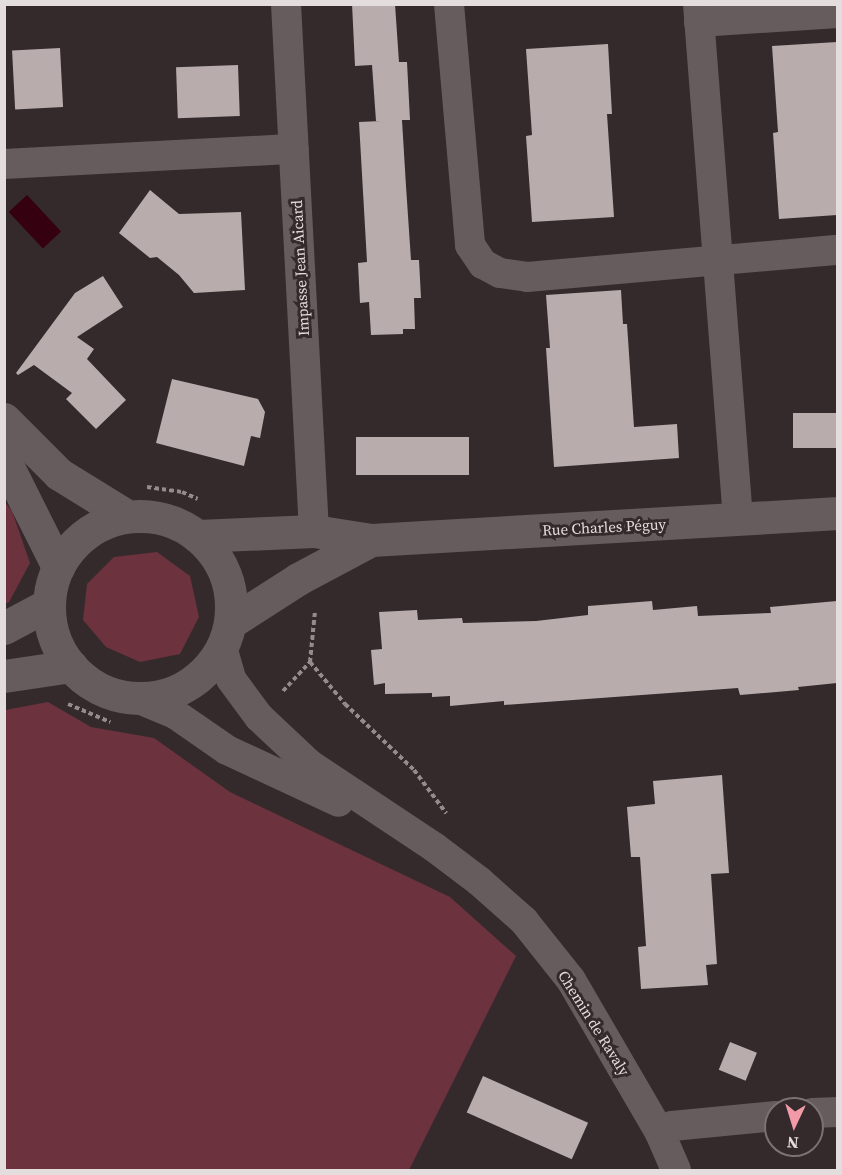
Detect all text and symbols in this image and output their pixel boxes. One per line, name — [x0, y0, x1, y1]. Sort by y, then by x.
street label: Impasse Jean Aicard — [287, 199, 313, 337]
street label: Rue Charles Péguy — [542, 515, 666, 539]
street label: Chemin de Ravaly — [554, 967, 634, 1079]
north arrow — [764, 1097, 824, 1157]
text: N — [786, 1132, 799, 1154]

